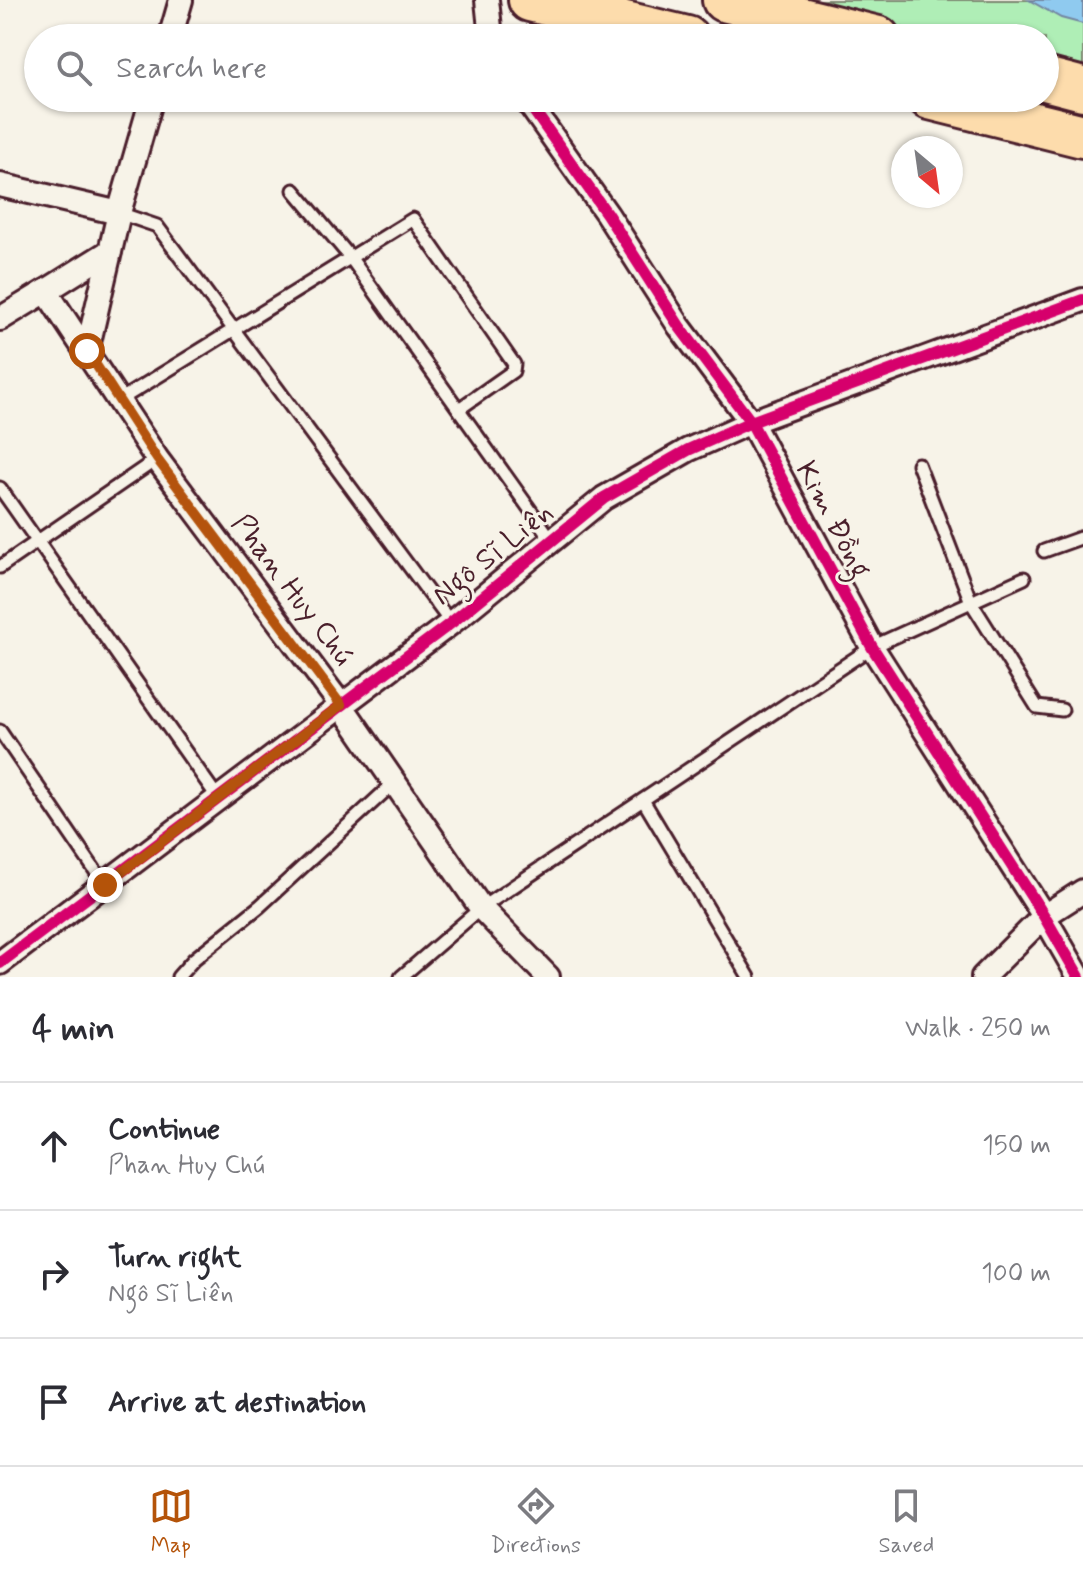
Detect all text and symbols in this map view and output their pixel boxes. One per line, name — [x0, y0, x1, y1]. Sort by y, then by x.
search box — [24, 24, 1059, 112]
icon: search — [52, 46, 96, 90]
text: Search here — [116, 49, 267, 88]
north arrow — [891, 136, 963, 208]
route start — [69, 333, 105, 369]
street label: Kim Đồng — [783, 454, 880, 587]
street label: Ngô Sĩ Liên — [424, 493, 563, 617]
street label: Phan Huy Chú — [222, 506, 362, 674]
route end — [87, 867, 123, 903]
text: 4 min — [32, 1007, 115, 1052]
text: Walk · 250 m — [905, 1012, 1051, 1046]
text: Continue — [108, 1110, 220, 1149]
icon: ahead — [32, 1124, 76, 1168]
text: 150 m — [982, 1129, 1051, 1163]
text: Phan Huy Chú — [108, 1149, 265, 1183]
text: Turn right — [108, 1238, 241, 1277]
icon: right — [32, 1252, 76, 1296]
text: 100 m — [981, 1257, 1051, 1291]
text: Ngô Sĩ Liên — [108, 1277, 234, 1311]
icon: arrive — [32, 1380, 76, 1424]
text: Arrive at destination — [108, 1383, 366, 1422]
tab: Map — [149, 1484, 193, 1560]
tab: Directions — [490, 1484, 581, 1560]
tab: Saved — [879, 1484, 934, 1560]

